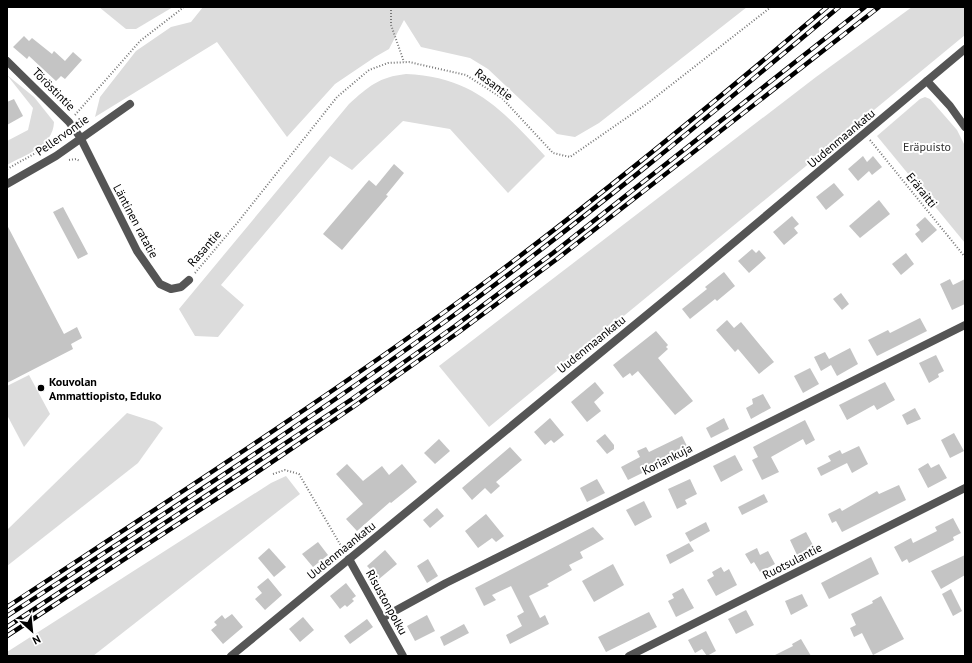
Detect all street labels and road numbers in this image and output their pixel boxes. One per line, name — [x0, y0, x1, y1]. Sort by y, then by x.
street label: Töröstintie — [29, 64, 79, 114]
street label: Rasantie — [472, 65, 516, 103]
street label: Uudenmaankatu — [804, 105, 878, 171]
street label: Pellervontie — [32, 111, 92, 159]
street label: Eräraitti — [903, 169, 941, 211]
street label: Läntinen ratatie — [110, 181, 162, 261]
street label: Rasantie — [184, 227, 224, 269]
street label: Uudenmaankatu — [554, 312, 628, 376]
street label: Koriankuja — [639, 440, 695, 478]
street label: Uudenmaankatu — [304, 518, 378, 582]
street label: Ruotsulantie — [760, 540, 824, 582]
street label: Risustonpolku — [363, 567, 411, 637]

